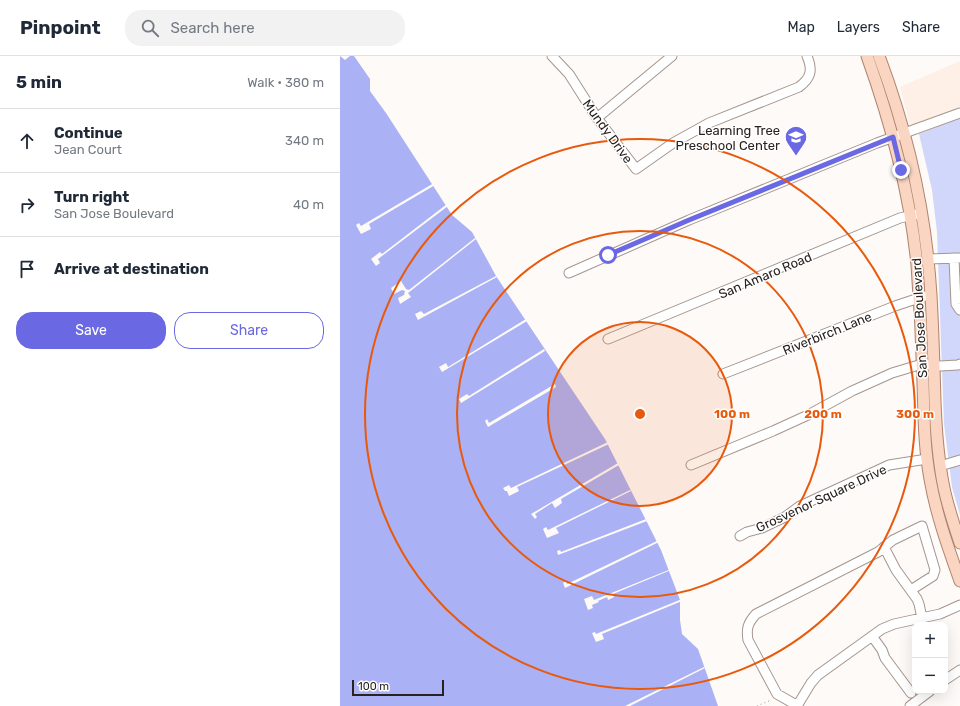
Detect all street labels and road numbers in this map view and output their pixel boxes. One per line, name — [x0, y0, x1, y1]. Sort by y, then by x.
street label: Mundy Drive — [579, 97, 636, 166]
street label: San Amaro Road — [716, 249, 814, 302]
street label: San Jose Boulevard — [909, 258, 930, 378]
street label: Riverbirch Lane — [781, 309, 874, 358]
street label: Grosvenor Square Drive — [754, 462, 889, 535]

